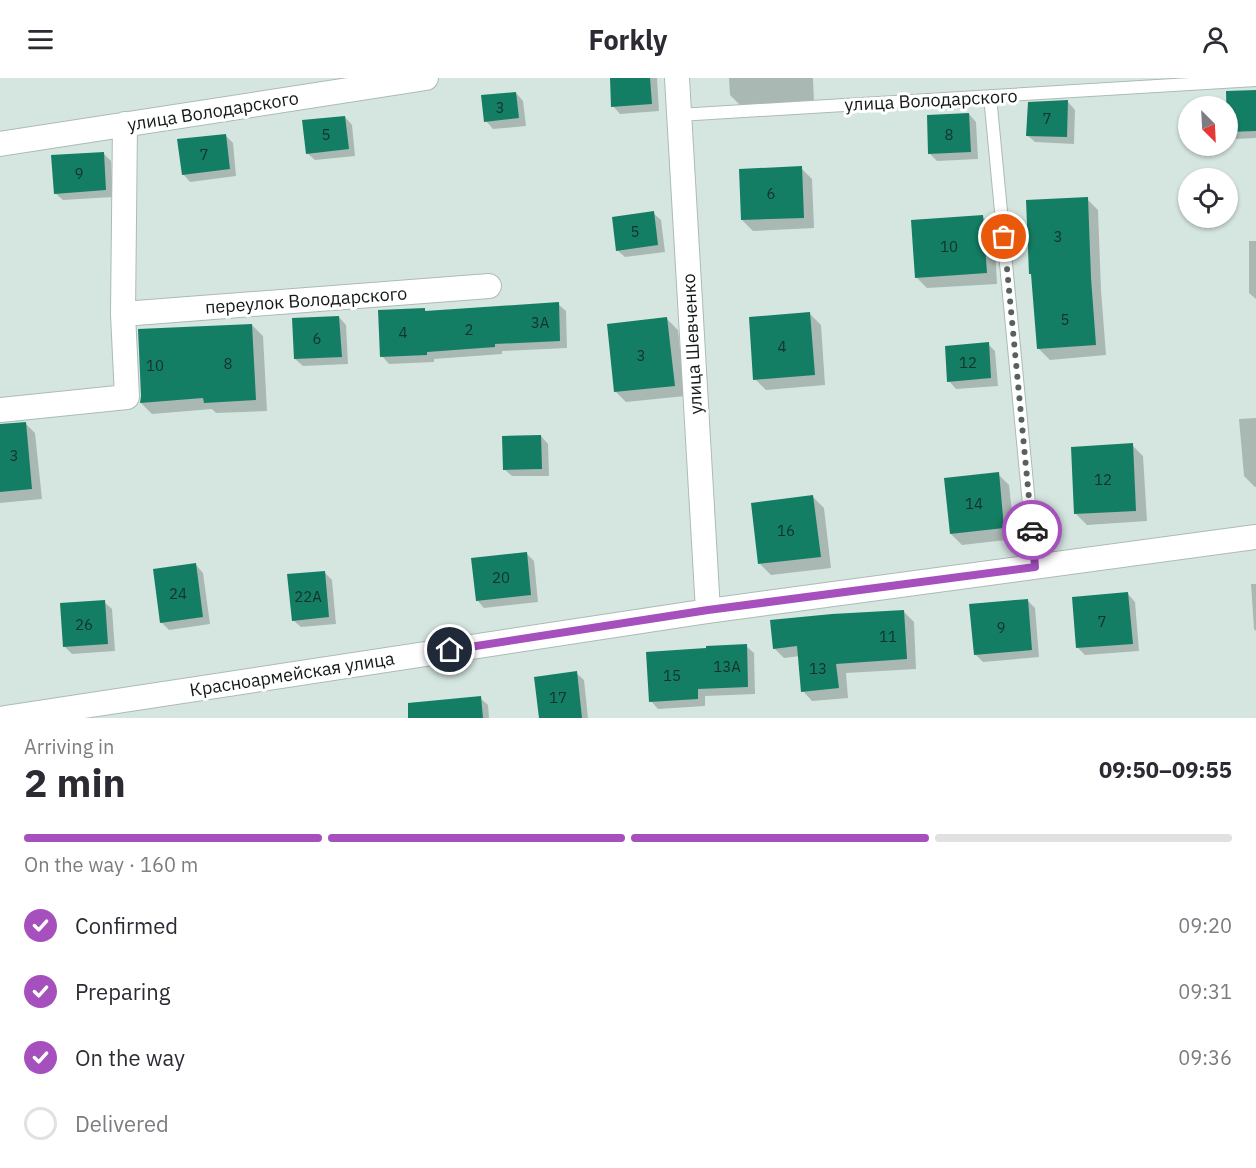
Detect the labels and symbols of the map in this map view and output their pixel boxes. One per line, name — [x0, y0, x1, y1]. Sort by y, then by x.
street label: улица Володарского — [844, 84, 1018, 116]
street label: улица Володарского — [126, 86, 300, 136]
north arrow — [1178, 96, 1238, 156]
house number: 3 — [495, 98, 505, 117]
house number: 7 — [1042, 109, 1052, 128]
house number: 5 — [321, 125, 331, 144]
house number: 8 — [944, 125, 954, 144]
house number: 7 — [199, 145, 209, 164]
house number: 9 — [74, 164, 84, 183]
house number: 6 — [766, 184, 776, 203]
pin — [978, 211, 1029, 262]
house number: 5 — [630, 222, 640, 241]
house number: 3 — [1053, 227, 1063, 246]
house number: 10 — [940, 237, 958, 256]
street label: улица Шевченко — [677, 273, 707, 415]
street label: переулок Володарского — [204, 281, 408, 319]
house number: 5 — [1060, 310, 1070, 329]
house number: 3А — [531, 313, 550, 332]
house number: 2 — [464, 320, 474, 339]
house number: 4 — [398, 323, 408, 342]
house number: 6 — [312, 329, 322, 348]
house number: 4 — [777, 337, 787, 356]
house number: 3 — [636, 346, 646, 365]
house number: 12 — [959, 353, 977, 372]
house number: 8 — [223, 354, 233, 373]
house number: 10 — [146, 356, 164, 375]
house number: 3 — [9, 446, 19, 465]
house number: 12 — [1094, 470, 1112, 489]
house number: 14 — [965, 494, 983, 513]
courier — [1002, 500, 1062, 560]
house number: 16 — [777, 521, 795, 540]
house number: 20 — [492, 568, 510, 587]
house number: 24 — [169, 584, 187, 603]
house number: 22А — [294, 587, 322, 606]
house number: 7 — [1097, 612, 1107, 631]
house number: 26 — [75, 615, 93, 634]
house number: 9 — [996, 618, 1006, 637]
pin — [424, 624, 475, 675]
house number: 11 — [879, 627, 897, 646]
street label: Красноармейская улица — [188, 646, 396, 702]
house number: 13А — [713, 657, 741, 676]
house number: 13 — [809, 659, 827, 678]
house number: 15 — [663, 666, 681, 685]
house number: 17 — [549, 688, 567, 707]

